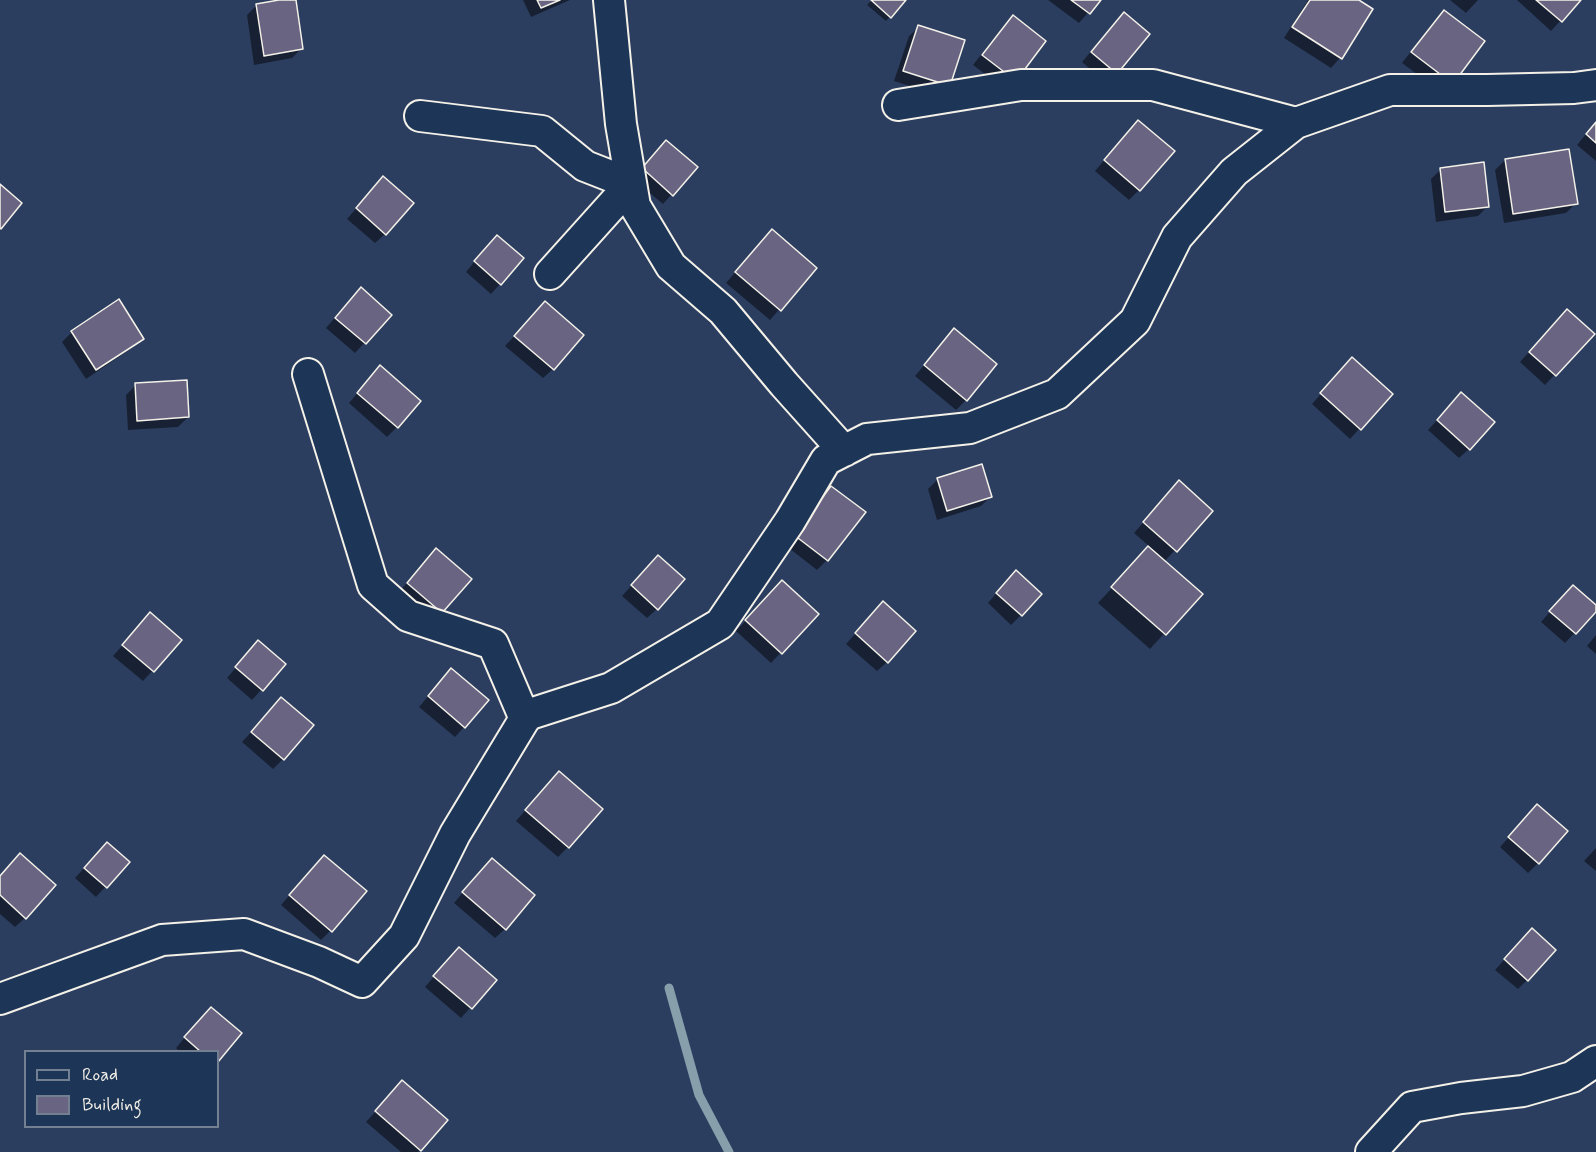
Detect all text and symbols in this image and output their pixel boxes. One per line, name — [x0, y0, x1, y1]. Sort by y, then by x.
legend — [24, 1050, 219, 1128]
text: Road — [82, 1063, 118, 1087]
text: Building — [82, 1093, 142, 1117]

